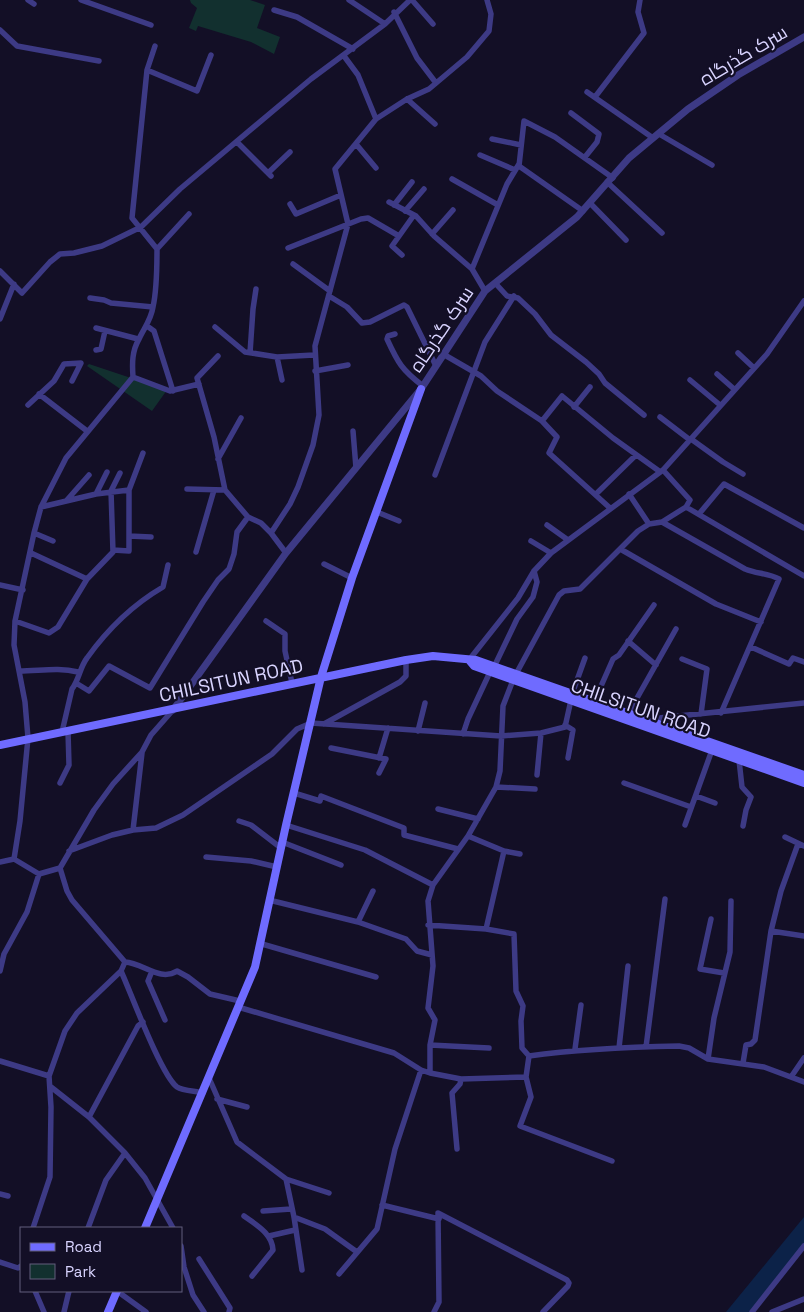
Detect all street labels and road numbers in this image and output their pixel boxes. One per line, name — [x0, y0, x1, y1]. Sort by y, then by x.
street label: سرک گذرگاه — [695, 19, 792, 91]
street label: سرک گذرگاه — [404, 282, 479, 377]
street label: CHILSITUN ROAD — [157, 653, 305, 708]
street label: CHILSITUN ROAD — [568, 673, 714, 744]

